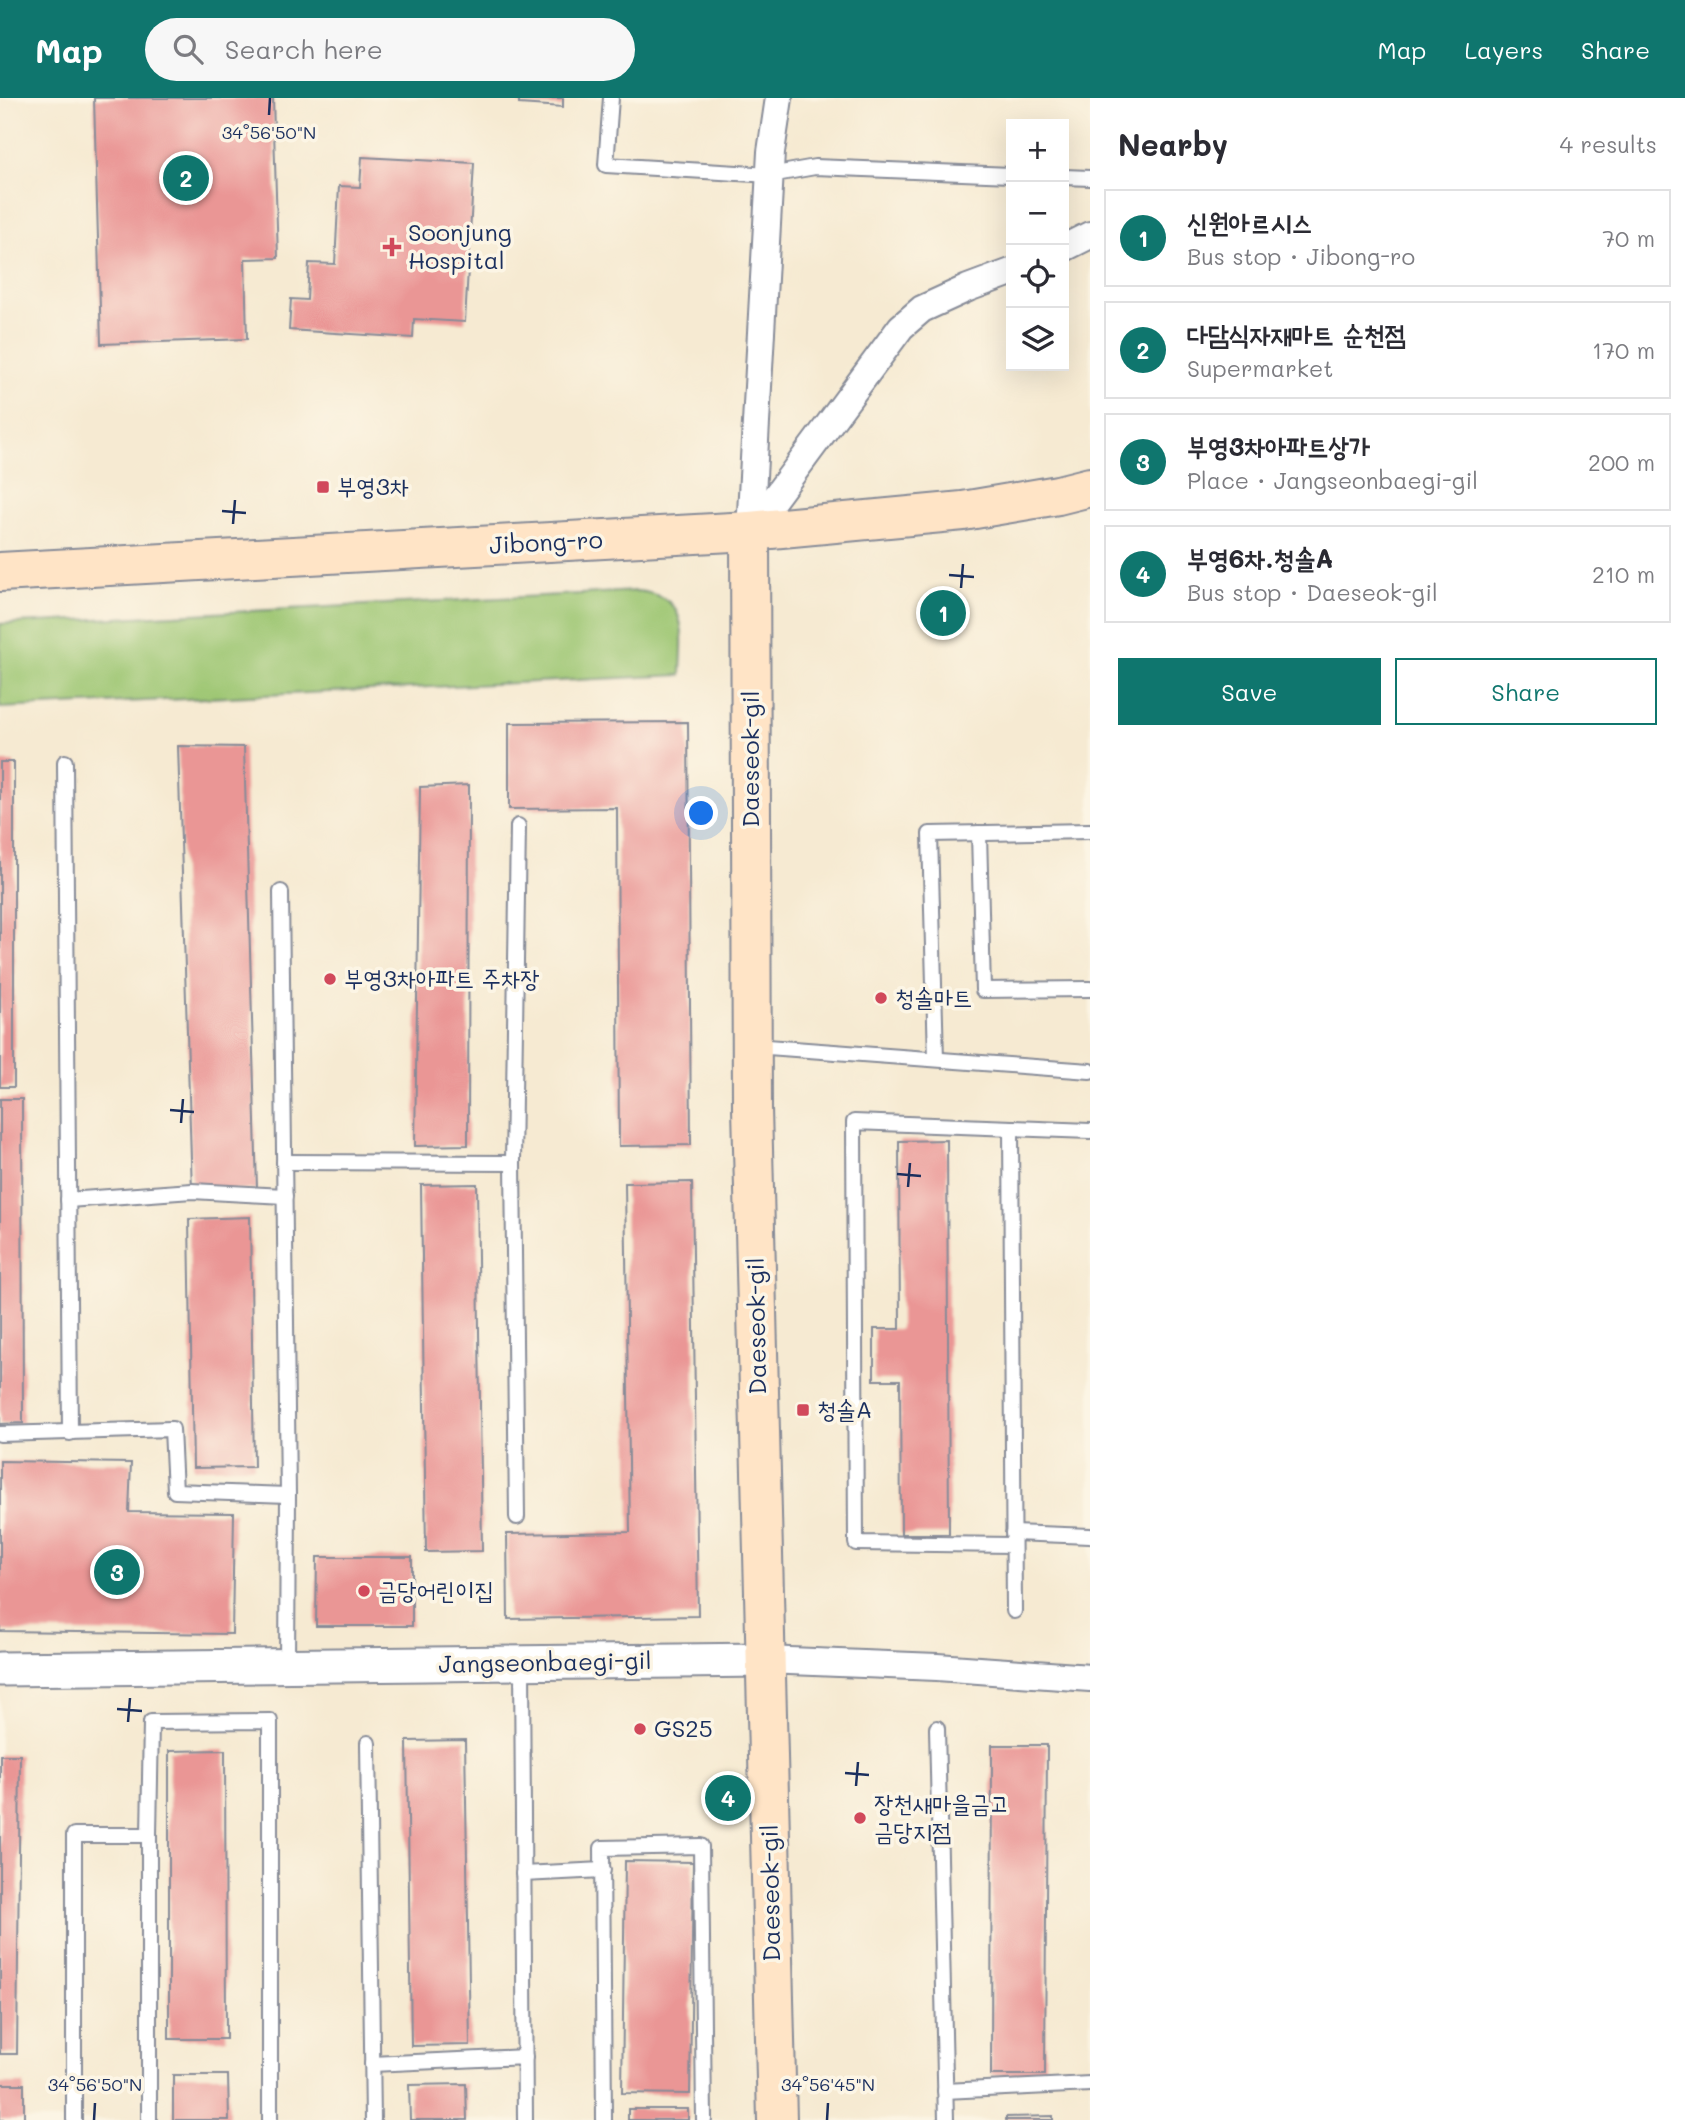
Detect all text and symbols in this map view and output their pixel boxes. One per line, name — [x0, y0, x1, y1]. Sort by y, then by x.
search box — [145, 18, 635, 81]
text: Map — [35, 28, 103, 71]
icon: search — [169, 30, 207, 68]
text: Search here — [225, 32, 383, 66]
text: Map — [1378, 34, 1426, 65]
text: Layers — [1464, 34, 1543, 65]
text: Share — [1581, 34, 1650, 65]
map controls — [1006, 119, 1069, 371]
button: + — [1006, 119, 1069, 182]
text: 34°56'50"N — [222, 120, 316, 144]
text: Nearby — [1118, 124, 1228, 164]
text: 4 results — [1560, 129, 1657, 159]
pin: 2 — [163, 152, 209, 204]
button: − — [1006, 182, 1069, 245]
text: 신원아르시스 — [1187, 205, 1313, 239]
place label: Soonjung Hospital — [408, 216, 512, 275]
text: 1 — [1138, 223, 1148, 253]
text: 70 m — [1602, 223, 1655, 253]
marker: Soonjung Hospital — [382, 237, 402, 257]
text: Bus stop · Jibong-ro — [1187, 241, 1415, 271]
button: locate — [1006, 245, 1069, 308]
button: layers — [1006, 308, 1069, 371]
text: 다담식자재마트 순천점 — [1187, 317, 1406, 351]
text: 2 — [1137, 335, 1149, 365]
text: 170 m — [1592, 335, 1655, 365]
text: Supermarket — [1187, 353, 1333, 383]
text: 부영3차아파트상가 — [1187, 429, 1370, 463]
text: 3 — [1136, 447, 1150, 477]
text: 200 m — [1588, 447, 1655, 477]
text: Place · Jangseonbaegi-gil — [1187, 465, 1478, 495]
place label: 부영3차 — [337, 470, 409, 501]
marker: 부영3차 — [315, 479, 331, 495]
street label: Jibong-ro — [488, 523, 603, 560]
text: 부영6차.청솔A — [1187, 541, 1333, 575]
text: 4 — [1136, 559, 1150, 589]
text: 210 m — [1592, 559, 1655, 589]
text: Bus stop · Daeseok-gil — [1187, 577, 1438, 607]
pin: 1 — [920, 587, 966, 639]
button: Save — [1118, 658, 1381, 725]
button: Share — [1395, 658, 1657, 725]
street label: Daeseok-gil — [734, 690, 765, 828]
your location — [684, 796, 718, 830]
place label: 부영3차아파트 주차장 — [344, 962, 540, 993]
marker: 부영3차아파트 주차장 — [322, 971, 338, 987]
place label: 청솔마트 — [895, 981, 972, 1012]
marker: 청솔마트 — [873, 990, 889, 1006]
street label: Daeseok-gil — [739, 1257, 772, 1395]
place label: 청솔A — [817, 1393, 872, 1424]
marker: 청솔A — [795, 1402, 811, 1418]
pin: 3 — [94, 1546, 140, 1598]
place label: 금당어린이집 — [378, 1574, 494, 1605]
marker: 금당어린이집 — [356, 1583, 372, 1599]
street label: Jangseonbaegi-gil — [438, 1644, 652, 1679]
place label: GS25 — [654, 1712, 713, 1743]
marker: GS25 — [632, 1721, 648, 1737]
pin: 4 — [705, 1772, 751, 1824]
place label: 장천새마을금고 금당지점 — [874, 1787, 1009, 1846]
marker: 장천새마을금고 금당지점 — [852, 1810, 868, 1826]
street label: Daeseok-gil — [753, 1824, 786, 1962]
text: 34°56'50"N — [48, 2072, 142, 2096]
text: 34°56'45"N — [781, 2072, 875, 2096]

